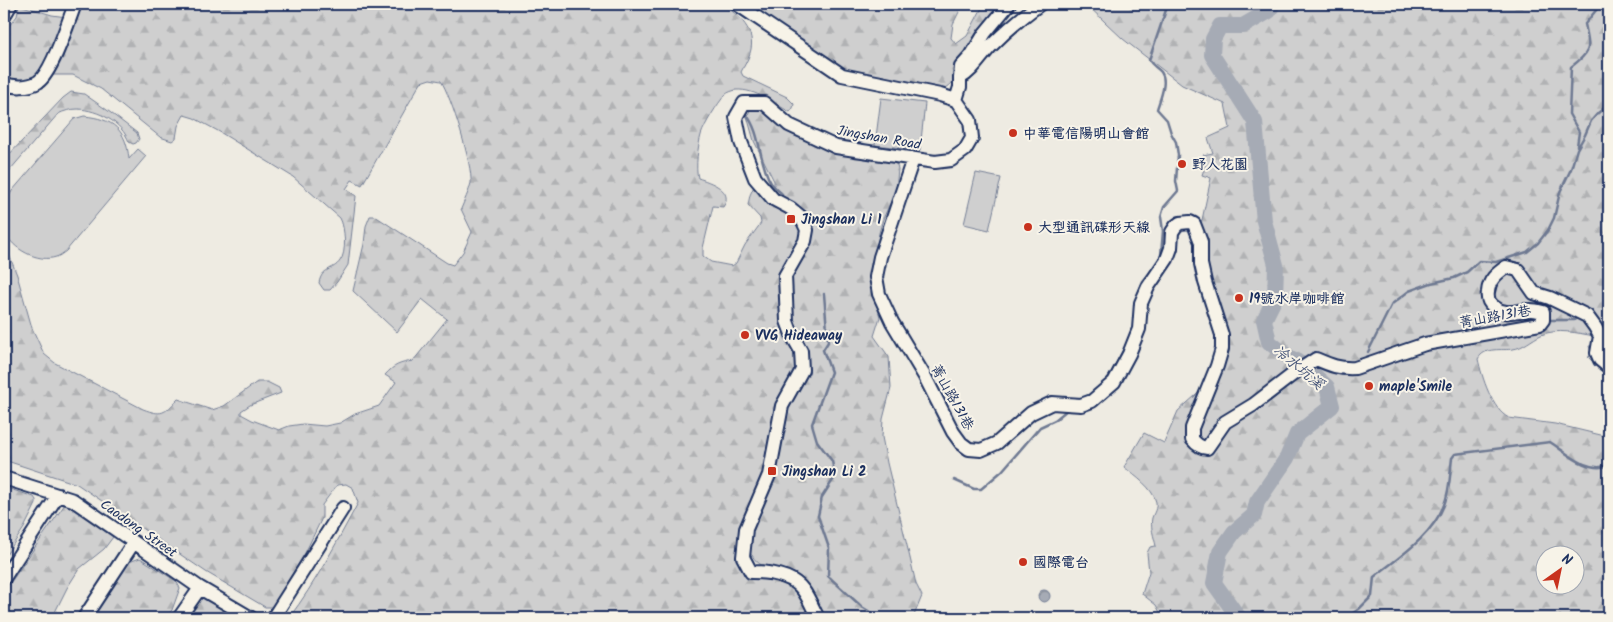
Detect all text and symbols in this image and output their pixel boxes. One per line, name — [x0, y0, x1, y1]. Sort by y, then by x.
street label: Jingshan Road — [835, 120, 924, 156]
place label: 中華電信陽明山會館 — [1023, 123, 1149, 145]
marker: 中華電信陽明山會館 — [1007, 127, 1019, 139]
place label: 野人花園 — [1192, 154, 1248, 176]
marker: 野人花園 — [1176, 158, 1188, 170]
place label: Jingshan Li 1 — [801, 209, 882, 231]
marker: Jingshan Li 1 — [785, 213, 797, 225]
place label: 大型通訊碟形天線 — [1038, 217, 1150, 239]
marker: 大型通訊碟形天線 — [1022, 221, 1034, 233]
place label: 19號水岸咖啡館 — [1249, 288, 1344, 310]
marker: 19號水岸咖啡館 — [1233, 292, 1245, 304]
street label: 菁山路131巷 — [1457, 300, 1534, 334]
place label: VVG Hideaway — [755, 325, 843, 347]
marker: VVG Hideaway — [739, 329, 751, 341]
water label: 冷水坑溪 — [1268, 339, 1330, 397]
street label: 菁山路131巷 — [925, 360, 980, 436]
place label: maple'Smile — [1379, 376, 1452, 398]
marker: maple'Smile — [1363, 380, 1375, 392]
place label: Jingshan Li 2 — [782, 461, 866, 483]
marker: Jingshan Li 2 — [766, 465, 778, 477]
street label: Caodong Street — [95, 494, 182, 564]
north arrow — [1536, 544, 1586, 594]
text: N — [1557, 548, 1576, 572]
place label: 國際電台 — [1033, 552, 1089, 574]
marker: 國際電台 — [1017, 556, 1029, 568]

